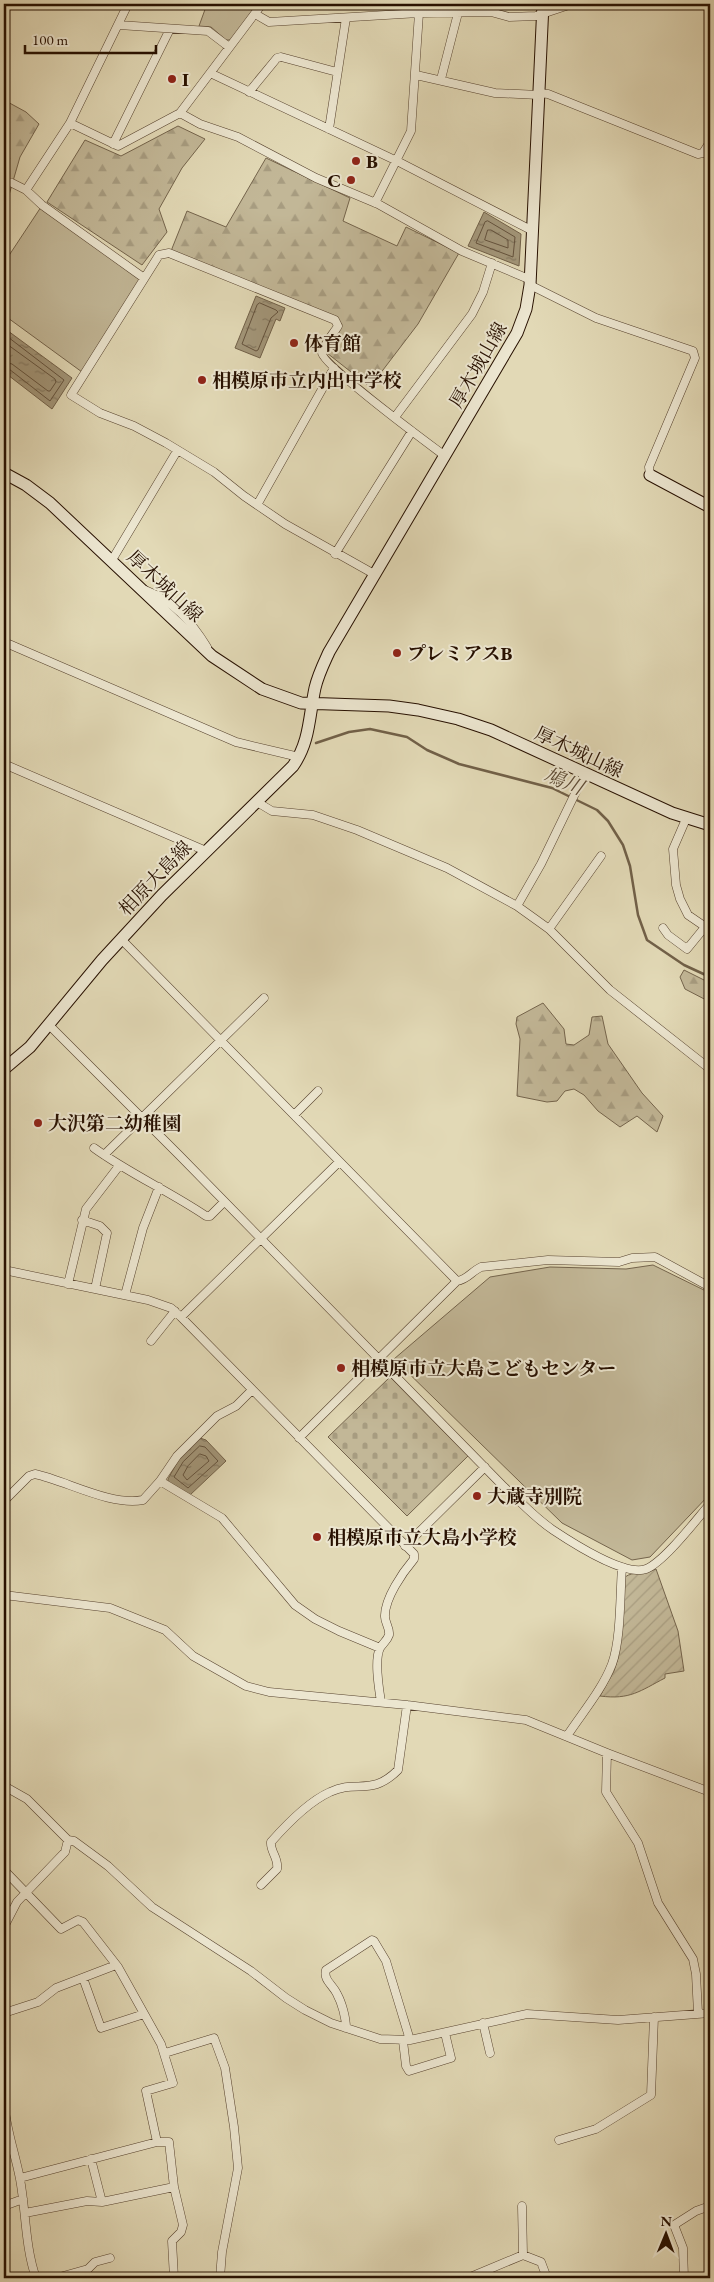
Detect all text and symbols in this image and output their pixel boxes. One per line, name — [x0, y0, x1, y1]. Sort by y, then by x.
scale bar — [25, 22, 156, 54]
text: 100 m — [32, 30, 69, 49]
place label: Ⅰ — [182, 67, 189, 92]
marker: Ⅰ — [166, 73, 178, 85]
place label: B — [366, 149, 378, 174]
marker: B — [350, 155, 362, 167]
place label: C — [328, 168, 341, 193]
marker: C — [345, 174, 357, 186]
street label: 厚木城山線 — [443, 318, 513, 412]
place label: 体育館 — [304, 331, 361, 356]
marker: 体育館 — [288, 337, 300, 349]
place label: 相模原市立内出中学校 — [212, 368, 402, 393]
marker: 相模原市立内出中学校 — [196, 374, 208, 386]
street label: 厚木城山線 — [122, 544, 208, 628]
place label: プレミアスB — [407, 641, 512, 666]
marker: プレミアスB — [391, 647, 403, 659]
street label: 厚木城山線 — [531, 721, 627, 783]
water label: 鳩川 — [541, 761, 589, 801]
street label: 相原大島線 — [113, 835, 197, 921]
place label: 大沢第二幼稚園 — [48, 1111, 181, 1136]
marker: 大沢第二幼稚園 — [32, 1117, 44, 1129]
place label: 相模原市立大島こどもセンター — [351, 1356, 616, 1381]
marker: 相模原市立大島こどもセンター — [335, 1362, 347, 1374]
place label: 大蔵寺別院 — [487, 1484, 582, 1509]
marker: 大蔵寺別院 — [471, 1490, 483, 1502]
place label: 相模原市立大島小学校 — [327, 1525, 517, 1550]
marker: 相模原市立大島小学校 — [311, 1531, 323, 1543]
north arrow — [642, 2210, 692, 2260]
text: N — [660, 2212, 673, 2230]

